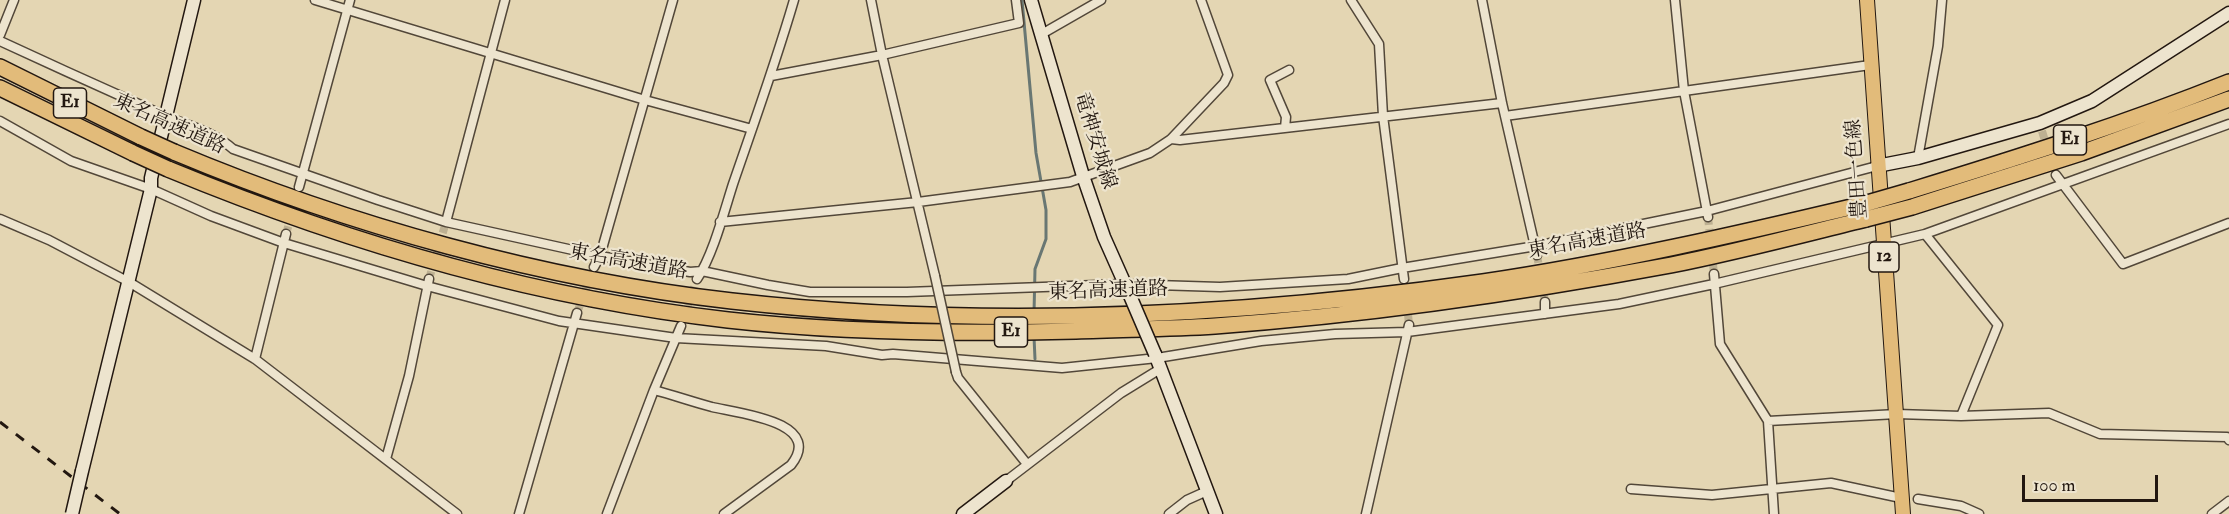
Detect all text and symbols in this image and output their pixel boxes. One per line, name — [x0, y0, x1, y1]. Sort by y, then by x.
road number: E1 — [54, 88, 86, 118]
street label: 東名高速道路 — [109, 90, 229, 160]
street label: 竜神安城線 — [1068, 90, 1120, 192]
street label: 豊田一色線 — [1843, 118, 1873, 220]
road number: E1 — [2054, 125, 2086, 155]
street label: 東名高速道路 — [1526, 220, 1648, 264]
street label: 東名高速道路 — [567, 241, 689, 285]
road number: 12 — [1869, 242, 1899, 272]
street label: 東名高速道路 — [1048, 278, 1168, 306]
road number: E1 — [994, 317, 1028, 347]
scale bar — [2025, 463, 2162, 501]
text: 100 m — [2033, 474, 2076, 497]

